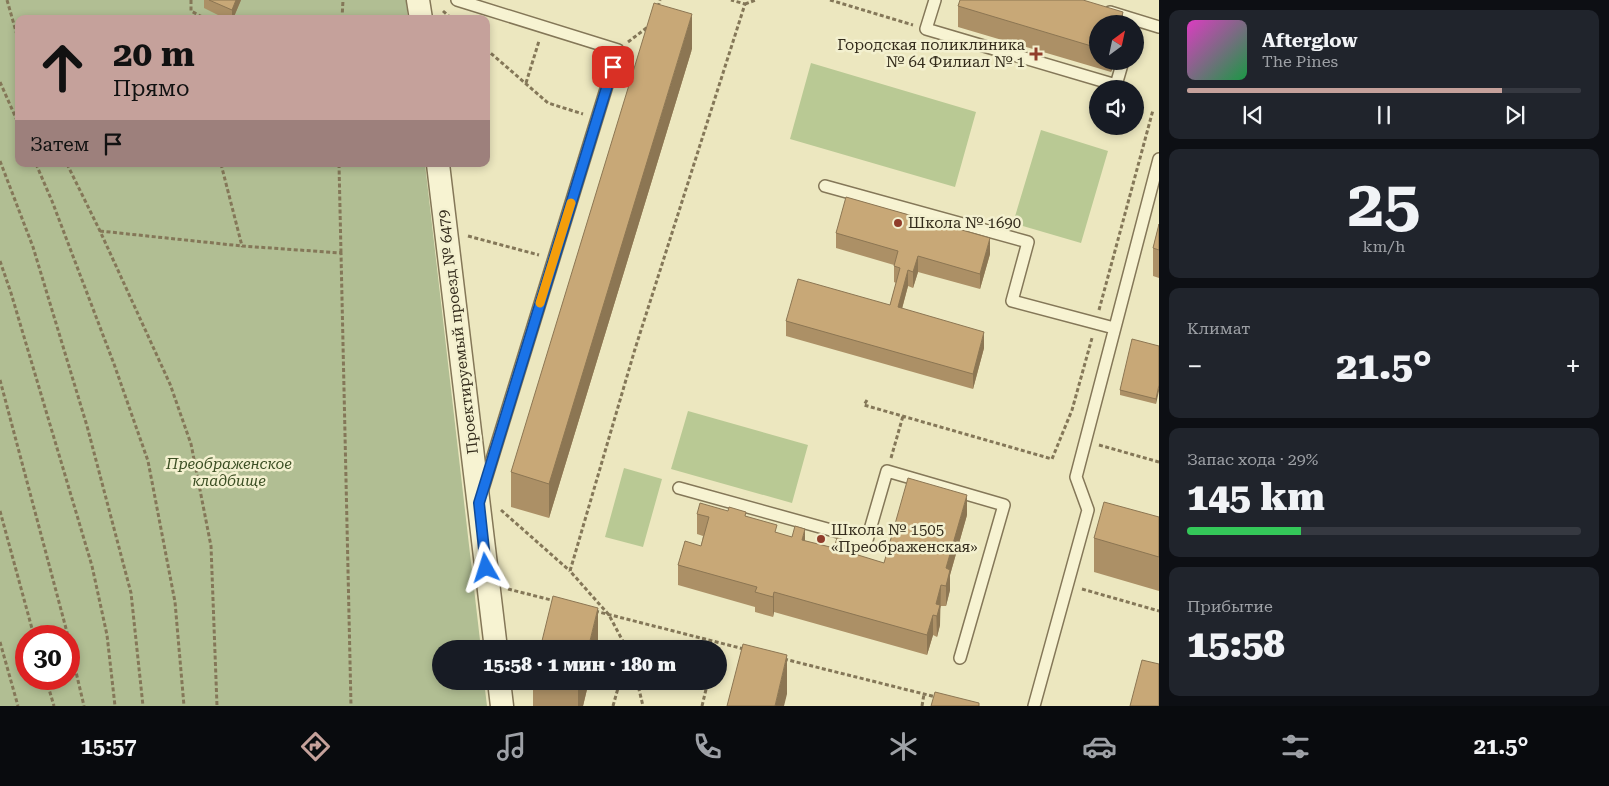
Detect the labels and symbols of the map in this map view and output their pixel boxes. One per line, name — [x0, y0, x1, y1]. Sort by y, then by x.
north arrow — [1089, 15, 1144, 70]
place label: Городская поликлиника № 64 Филиал № 1 — [837, 36, 1025, 71]
pin — [592, 46, 634, 88]
marker: Городская поликлиника № 64 Филиал № 1 — [1029, 47, 1043, 61]
street label: Проектируемый проезд № 6479 — [434, 209, 482, 455]
place label: Школа № 1690 — [908, 214, 1021, 232]
marker: Школа № 1690 — [892, 217, 904, 229]
park label: Преображенское кладбище — [165, 455, 292, 490]
place label: Школа № 1505 «Преображенская» — [831, 521, 978, 556]
marker: Школа № 1505 «Преображенская» — [815, 533, 827, 545]
position arrow — [459, 541, 511, 593]
speed limit sign: 30 — [15, 625, 80, 690]

